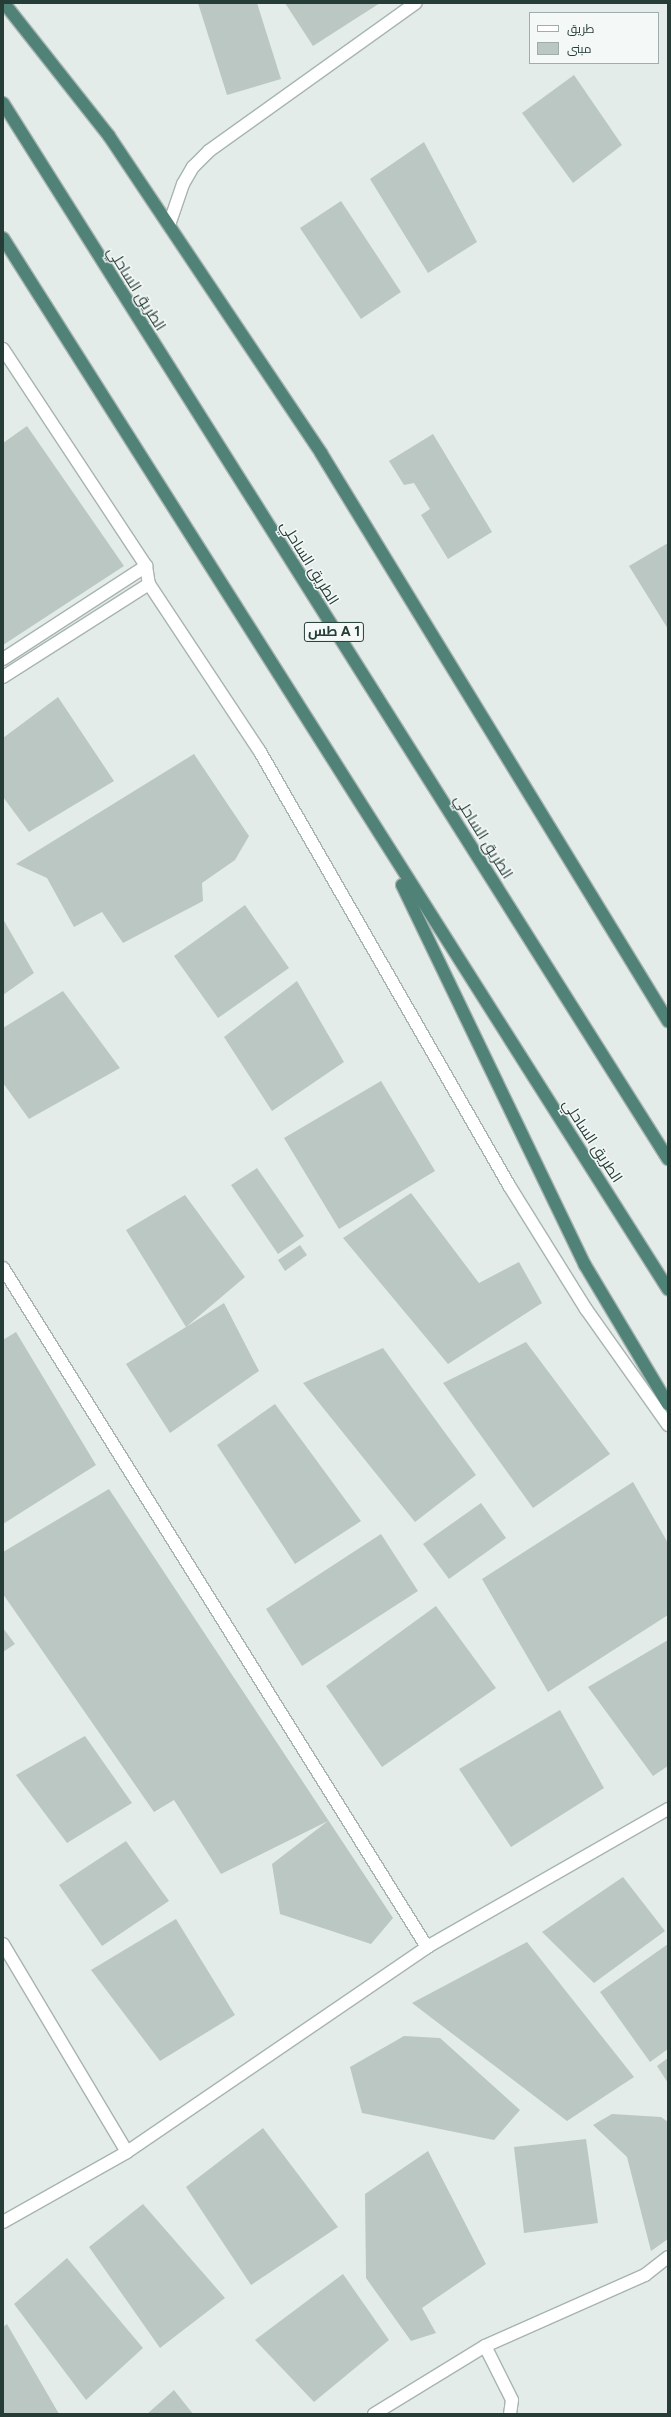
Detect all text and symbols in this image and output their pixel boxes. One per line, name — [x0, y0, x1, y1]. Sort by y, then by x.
legend — [529, 12, 659, 64]
text: طريق — [567, 22, 594, 36]
text: مبنى — [567, 42, 592, 56]
street label: الطريق الساحلي — [103, 244, 169, 334]
street label: الطريق الساحلي — [276, 518, 342, 608]
road number: طس A 1 — [303, 620, 365, 644]
street label: الطريق الساحلي — [450, 792, 516, 882]
street label: الطريق الساحلي — [558, 1096, 626, 1186]

